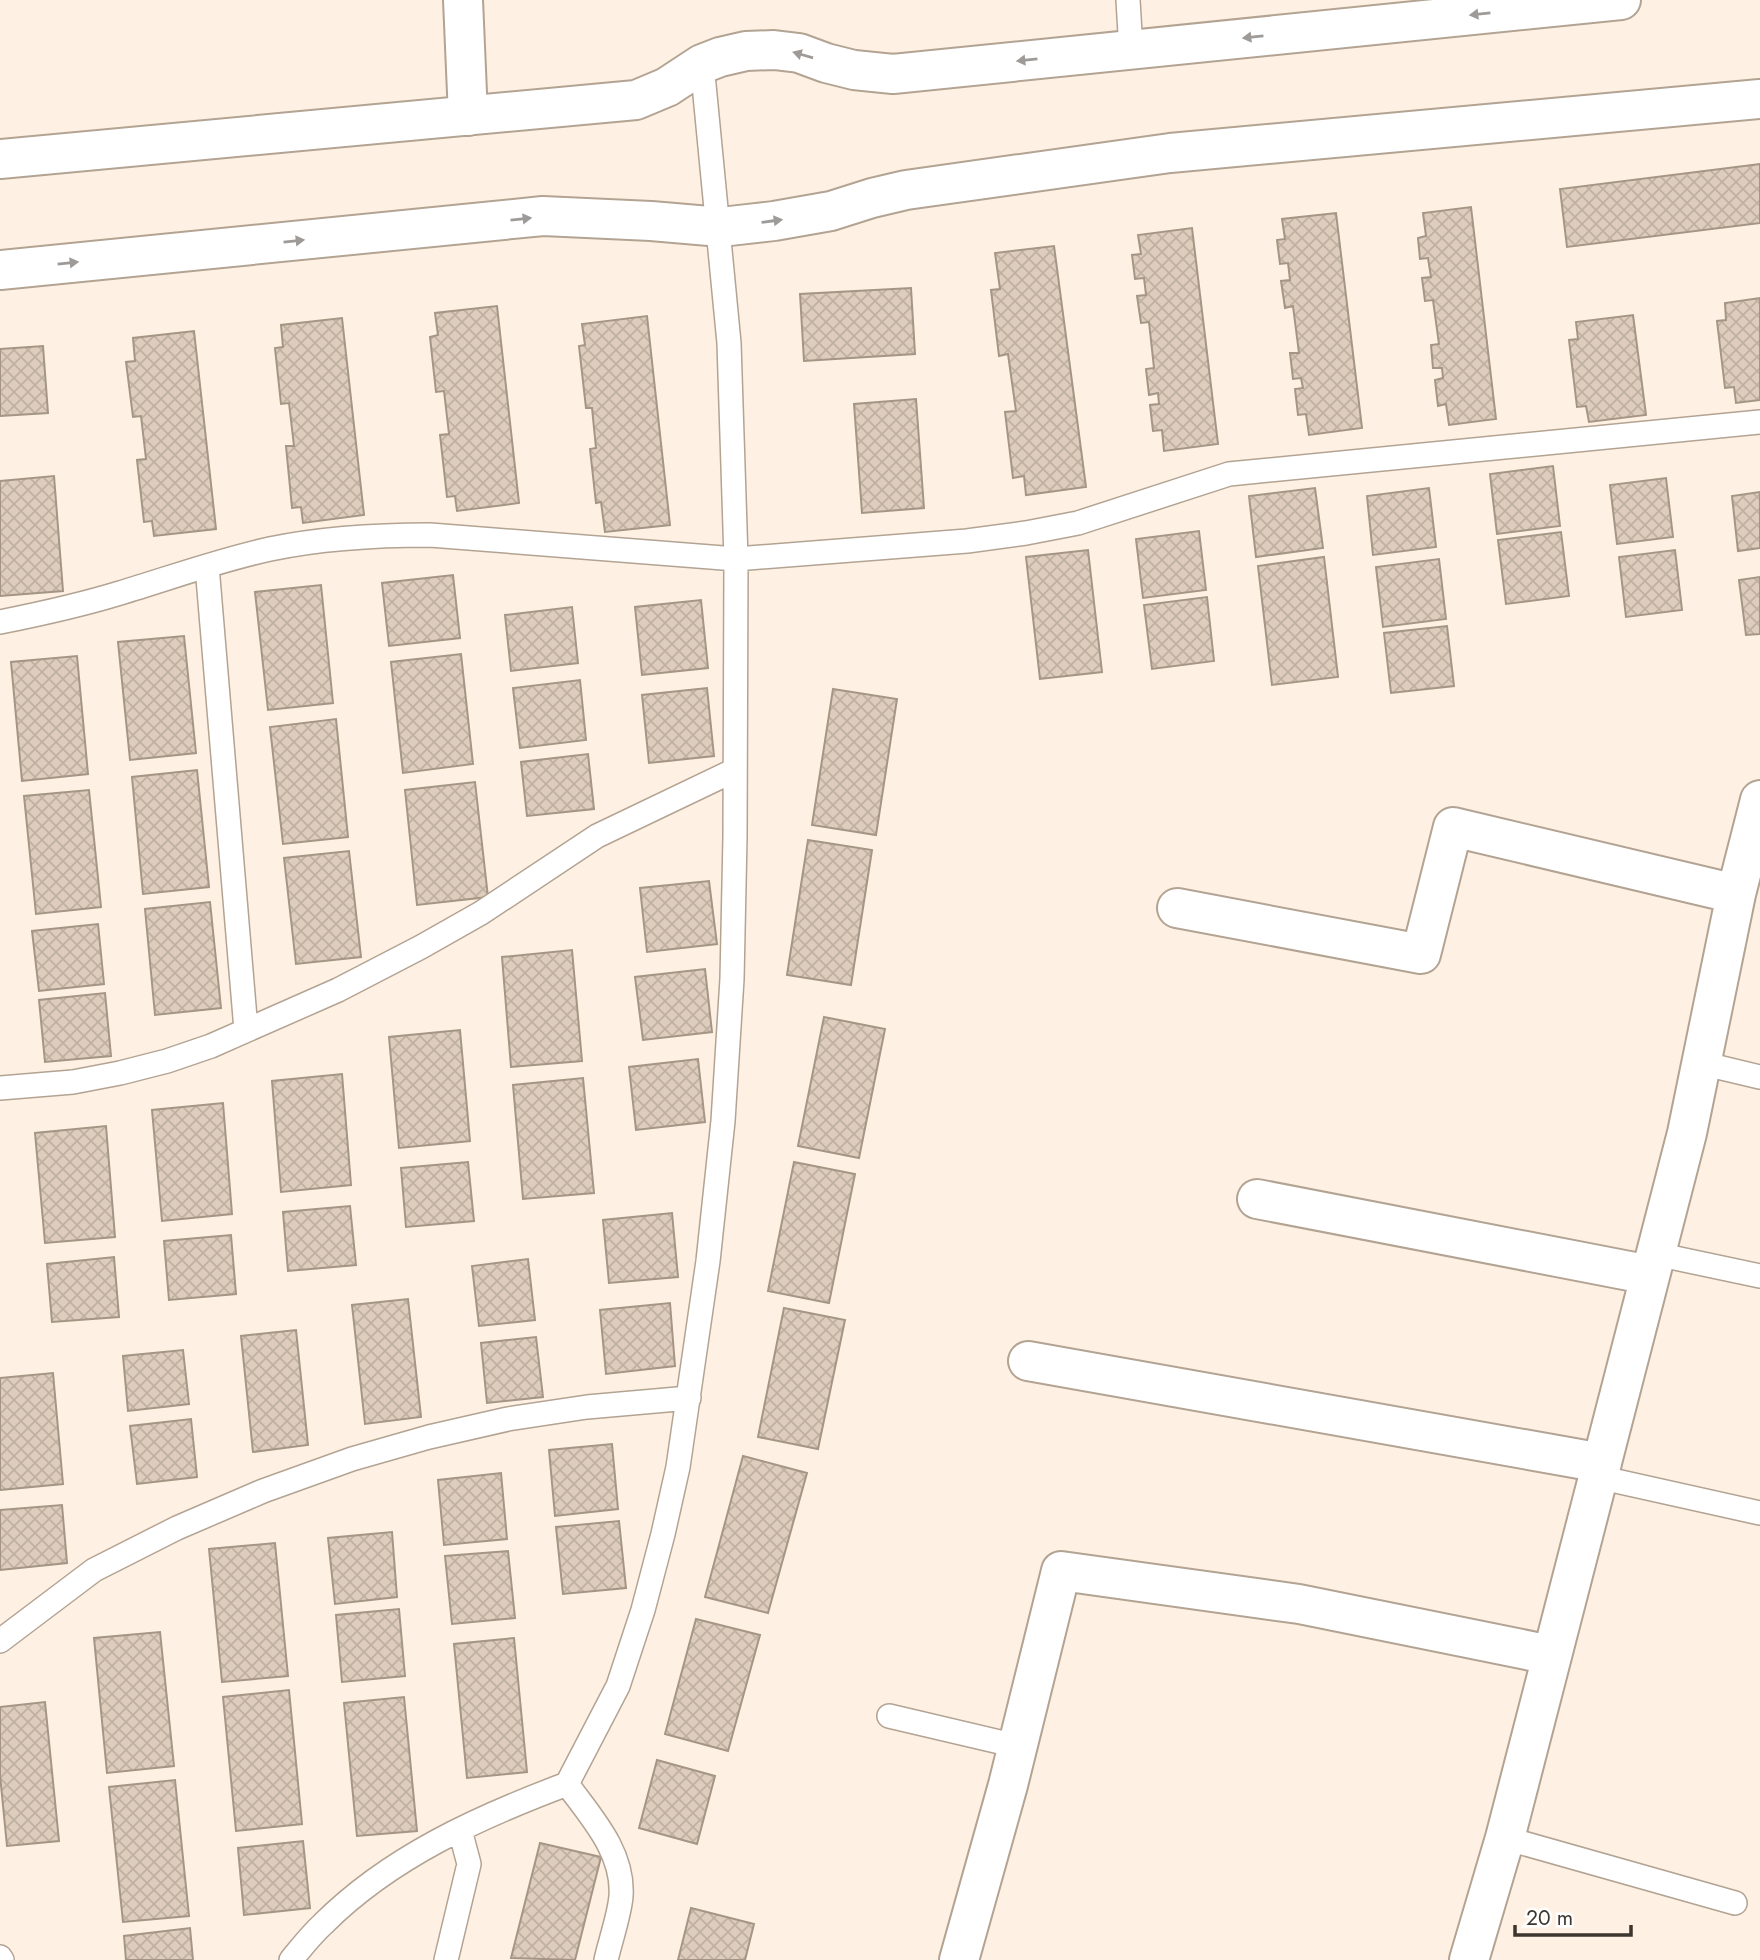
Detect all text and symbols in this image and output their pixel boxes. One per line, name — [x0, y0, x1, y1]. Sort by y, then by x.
one-way arrow — [1468, 9, 1490, 20]
one-way arrow — [1242, 32, 1264, 43]
one-way arrow — [792, 50, 813, 60]
one-way arrow — [1016, 55, 1038, 66]
one-way arrow — [510, 213, 532, 224]
one-way arrow — [761, 215, 783, 226]
one-way arrow — [284, 235, 306, 246]
one-way arrow — [57, 258, 79, 269]
scale bar — [1515, 1894, 1630, 1938]
text: 20 m — [1526, 1903, 1573, 1933]

